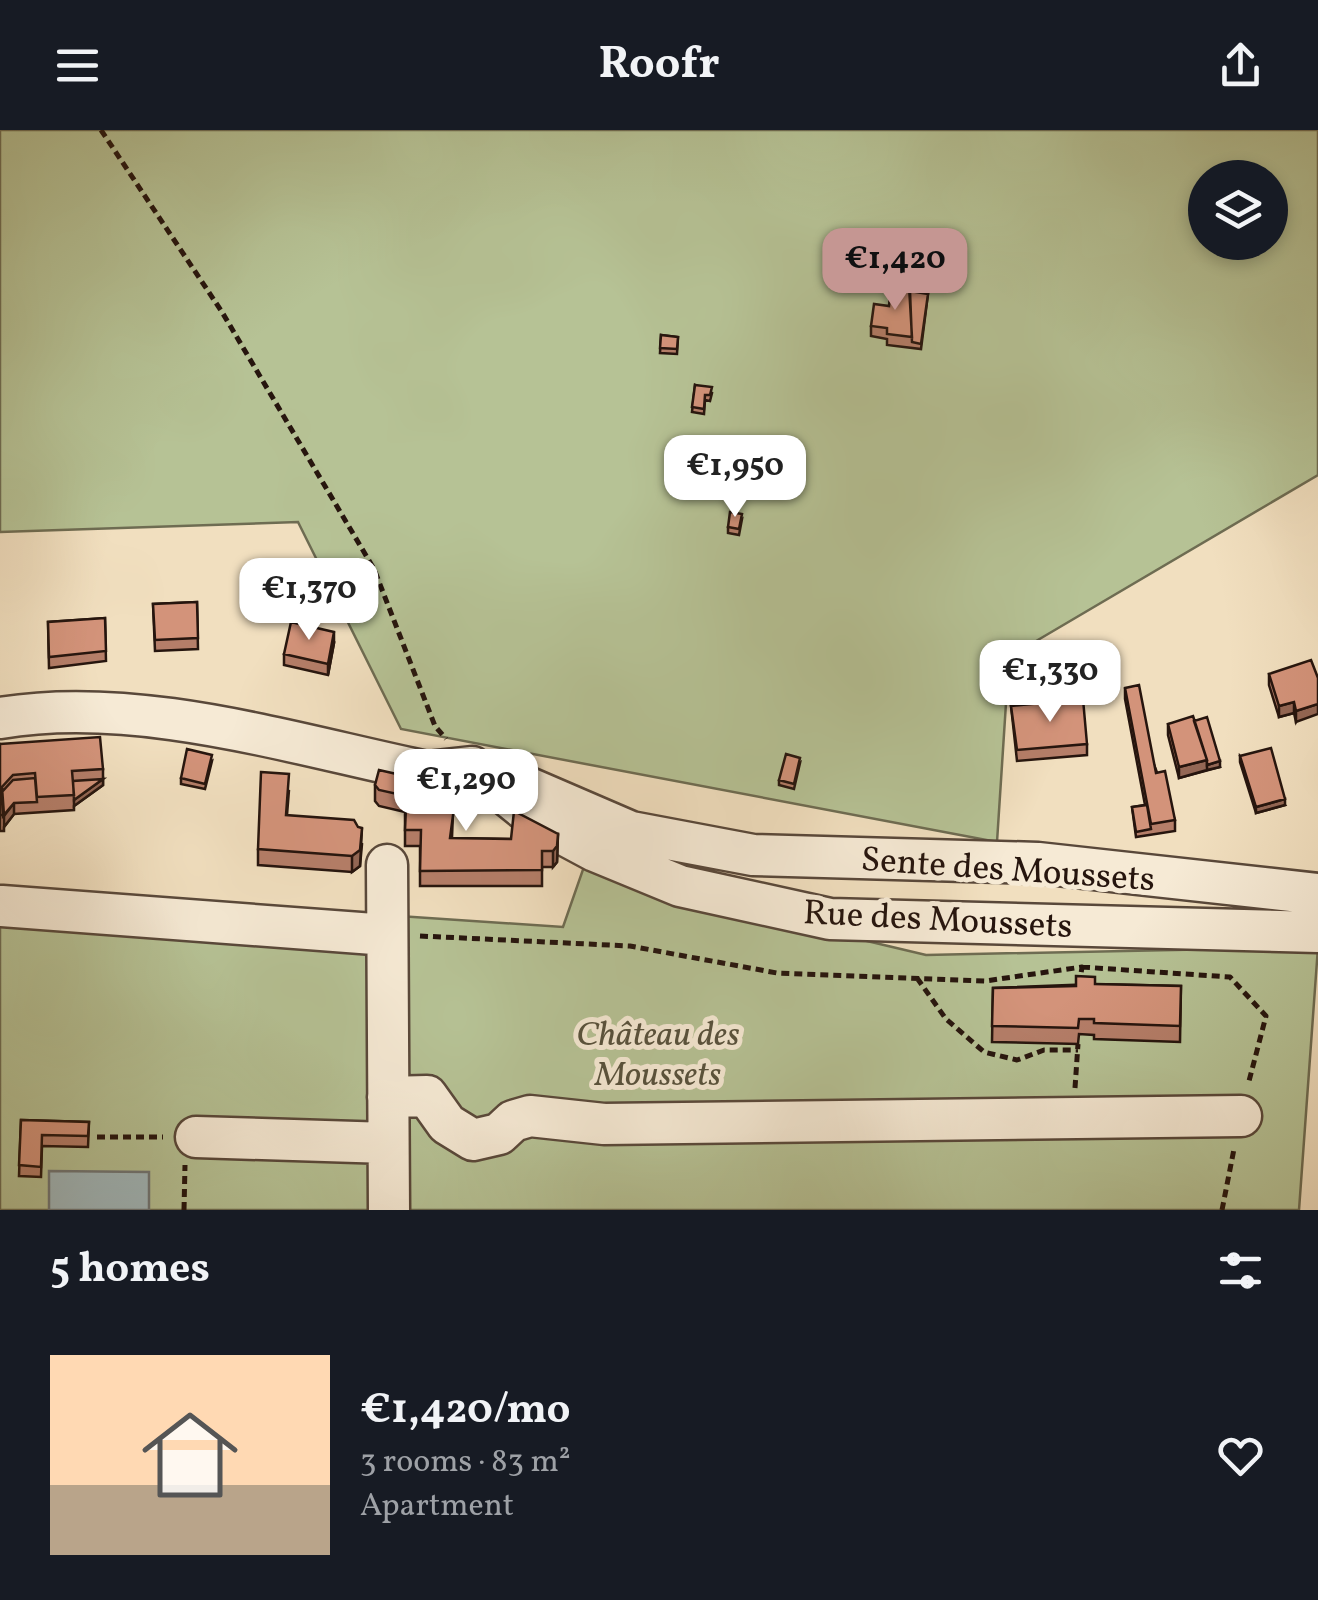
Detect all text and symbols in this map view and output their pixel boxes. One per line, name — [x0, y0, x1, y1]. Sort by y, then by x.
text: Roofr — [598, 34, 720, 97]
icon: menu — [50, 38, 105, 93]
icon: share — [1213, 38, 1268, 93]
map controls — [1188, 160, 1288, 260]
button: layers — [1188, 160, 1288, 260]
pin: €1,420 — [814, 228, 976, 313]
text: €1,420 — [844, 238, 946, 282]
pin: €1,950 — [654, 435, 816, 520]
text: €1,950 — [686, 445, 784, 489]
pin: €1,370 — [228, 558, 390, 643]
text: €1,370 — [261, 568, 357, 612]
pin: €1,330 — [969, 640, 1131, 725]
text: €1,330 — [1002, 650, 1098, 694]
pin: €1,290 — [385, 749, 547, 834]
text: €1,290 — [416, 759, 516, 803]
street label: Sente des Moussets — [859, 837, 1156, 905]
street label: Rue des Moussets — [802, 890, 1074, 952]
park label: Château des Moussets — [576, 1012, 740, 1100]
text: 5 homes — [50, 1241, 210, 1300]
icon: filters — [1213, 1243, 1268, 1298]
text: €1,420/mo — [360, 1382, 571, 1441]
icon: home — [130, 1395, 250, 1515]
icon: heart — [1213, 1428, 1268, 1483]
text: 3 rooms · 83 m² — [360, 1441, 571, 1485]
text: Apartment — [360, 1485, 514, 1529]

